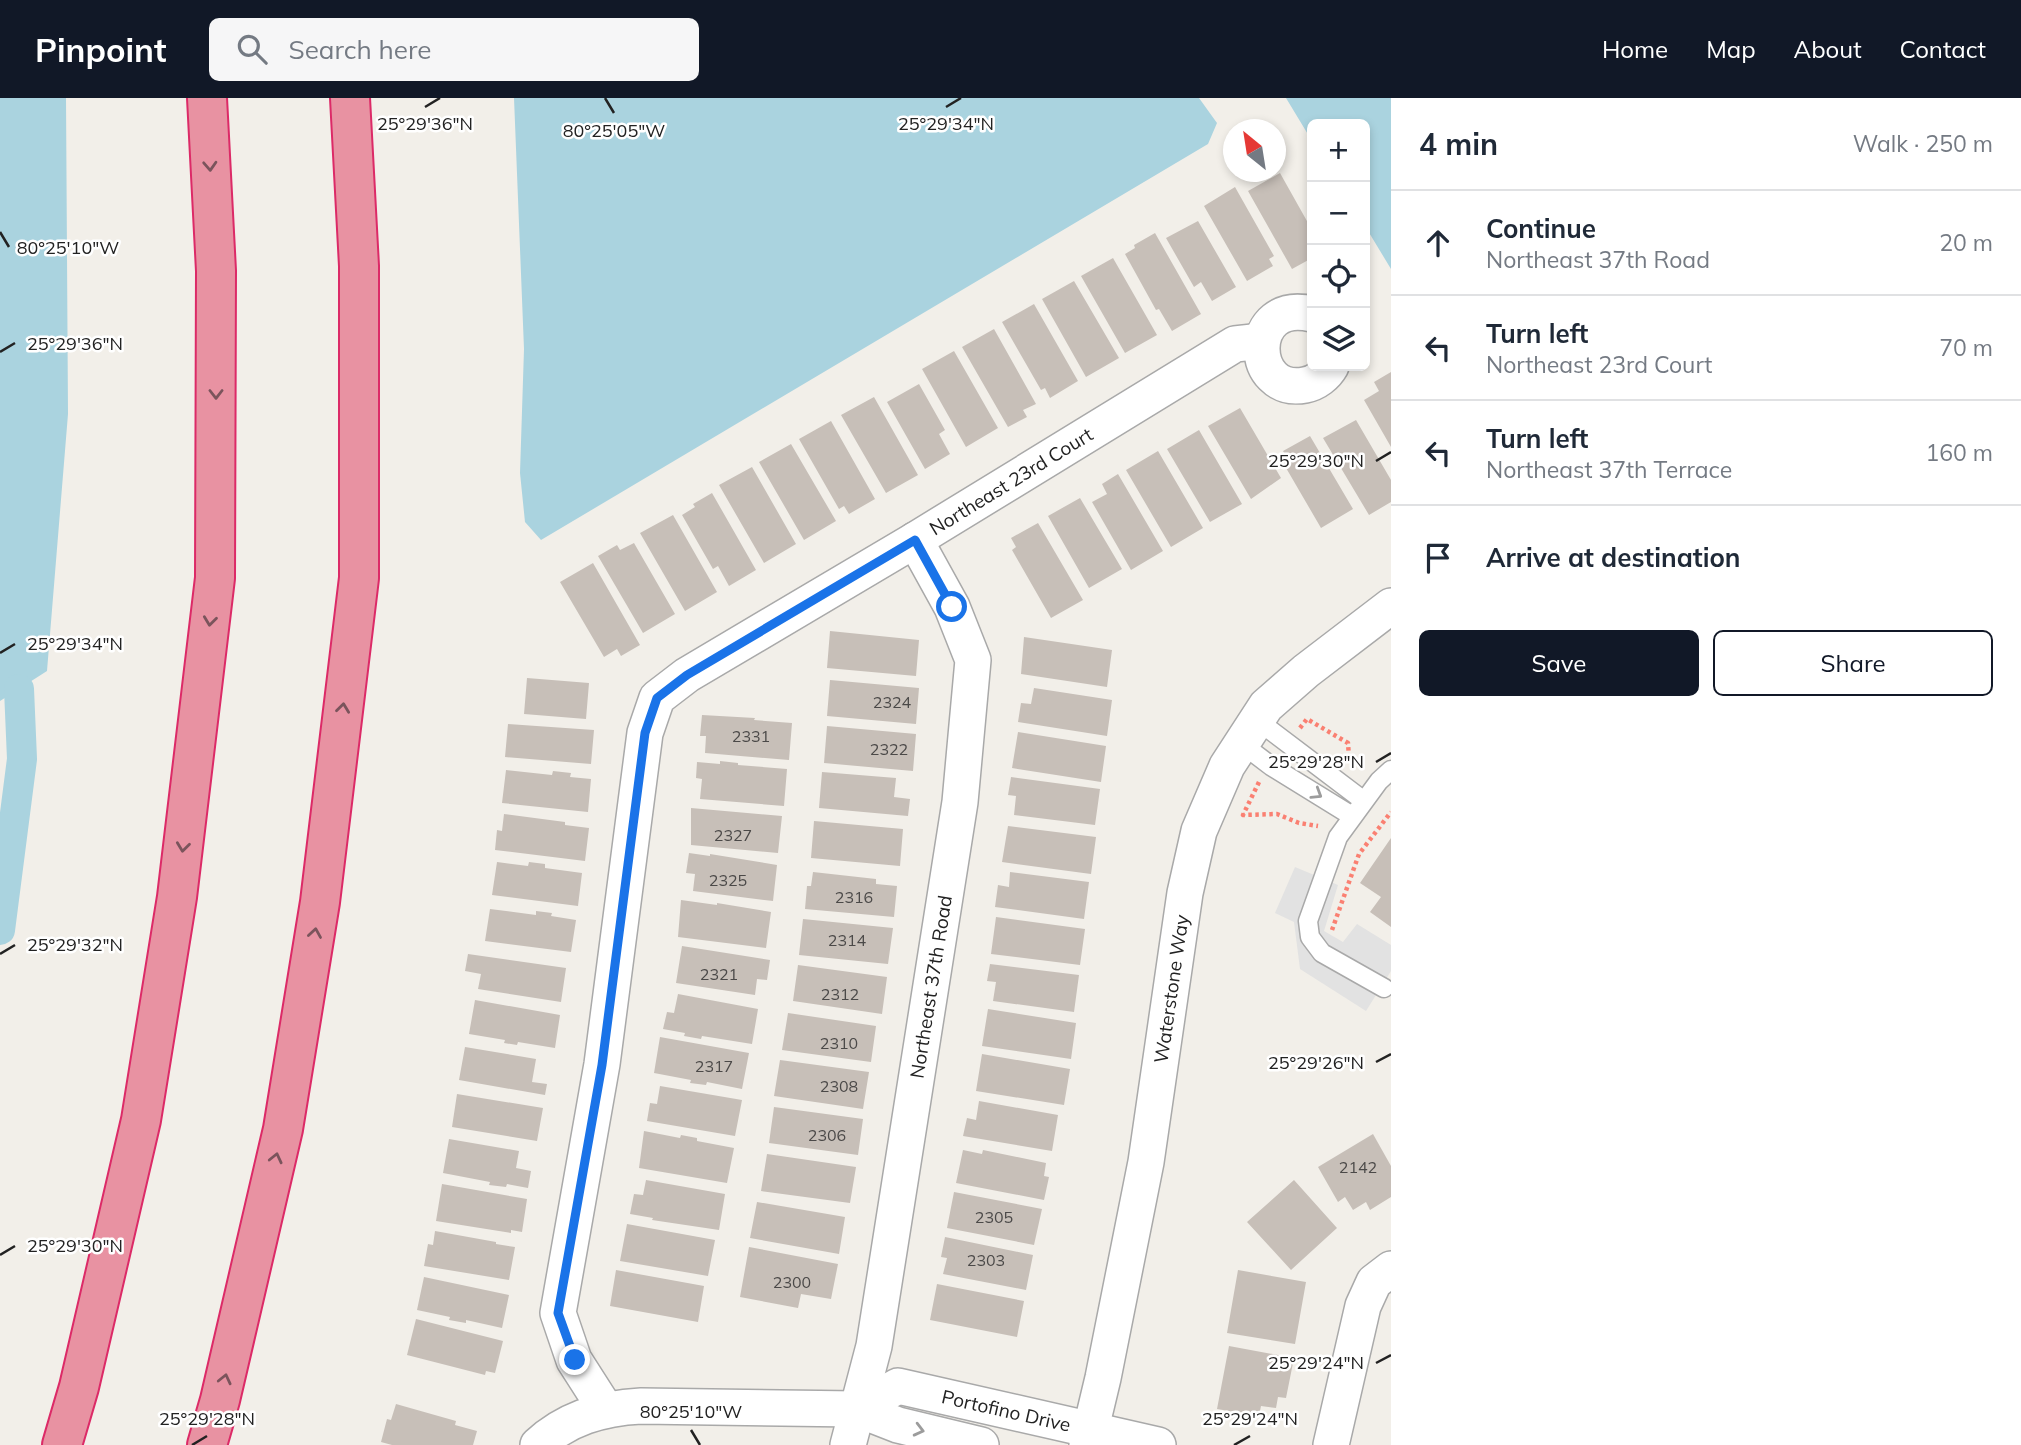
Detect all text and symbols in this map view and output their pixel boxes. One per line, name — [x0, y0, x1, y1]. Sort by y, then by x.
search box — [209, 18, 699, 81]
text: Pinpoint — [35, 29, 167, 70]
icon: search — [233, 30, 271, 68]
text: Search here — [289, 33, 431, 66]
text: Home — [1602, 34, 1668, 64]
text: Map — [1706, 34, 1756, 64]
text: About — [1794, 34, 1862, 64]
text: Contact — [1900, 34, 1986, 64]
text: 25°29'36"N — [377, 112, 473, 135]
text: 25°29'34"N — [898, 112, 994, 135]
text: 80°25'05"W — [563, 119, 665, 142]
north arrow — [1223, 119, 1286, 182]
map controls — [1307, 119, 1370, 371]
button: + — [1307, 119, 1370, 182]
text: 4 min — [1419, 125, 1498, 163]
text: Walk · 250 m — [1853, 129, 1993, 158]
one-way arrow — [202, 161, 217, 172]
button: − — [1307, 182, 1370, 245]
text: Continue — [1486, 212, 1596, 245]
icon: ahead — [1419, 224, 1457, 262]
text: 20 m — [1939, 228, 1993, 257]
text: 80°25'10"W — [17, 236, 119, 259]
button: locate — [1307, 245, 1370, 308]
text: Northeast 37th Road — [1486, 245, 1710, 274]
button: layers — [1307, 308, 1370, 371]
text: Turn left — [1486, 317, 1588, 350]
icon: left — [1419, 329, 1457, 367]
text: 25°29'36"N — [27, 332, 123, 355]
text: 70 m — [1939, 333, 1993, 362]
text: Northeast 23rd Court — [1486, 350, 1712, 379]
one-way arrow — [208, 389, 224, 399]
street label: Northeast 23rd Court — [925, 422, 1097, 540]
text: Turn left — [1486, 422, 1588, 455]
icon: left — [1419, 434, 1457, 472]
text: 160 m — [1925, 438, 1993, 467]
text: 25°29'30"N — [1268, 449, 1364, 472]
text: Northeast 37th Terrace — [1486, 455, 1732, 484]
icon: arrive — [1419, 539, 1457, 577]
text: Arrive at destination — [1486, 541, 1741, 574]
route start — [936, 591, 967, 622]
one-way arrow — [203, 615, 218, 627]
button: Save — [1419, 630, 1699, 696]
button: Share — [1713, 630, 1993, 696]
text: 25°29'34"N — [27, 632, 123, 655]
house number: 2324 — [873, 692, 912, 712]
one-way arrow — [336, 702, 351, 714]
house number: 2331 — [732, 726, 770, 746]
house number: 2322 — [870, 739, 908, 759]
text: 25°29'28"N — [1268, 750, 1364, 773]
one-way arrow — [1309, 786, 1322, 799]
house number: 2327 — [714, 825, 752, 845]
one-way arrow — [176, 841, 191, 852]
house number: 2325 — [709, 870, 747, 890]
house number: 2316 — [835, 887, 873, 907]
street label: Northeast 37th Road — [904, 893, 957, 1080]
street label: Waterstone Way — [1148, 913, 1194, 1065]
one-way arrow — [307, 928, 322, 939]
house number: 2314 — [828, 930, 867, 950]
text: 25°29'32"N — [27, 933, 123, 956]
house number: 2321 — [700, 964, 738, 984]
house number: 2312 — [821, 984, 859, 1004]
house number: 2310 — [820, 1033, 858, 1053]
text: 25°29'26"N — [1268, 1051, 1364, 1074]
house number: 2317 — [695, 1056, 733, 1076]
house number: 2308 — [820, 1076, 858, 1096]
house number: 2306 — [808, 1125, 846, 1145]
one-way arrow — [268, 1152, 282, 1164]
house number: 2142 — [1339, 1157, 1377, 1177]
house number: 2305 — [975, 1207, 1013, 1227]
text: 25°29'30"N — [27, 1234, 123, 1257]
house number: 2303 — [967, 1250, 1005, 1270]
house number: 2300 — [773, 1272, 811, 1292]
route end — [559, 1344, 590, 1375]
text: 25°29'24"N — [1268, 1351, 1364, 1374]
one-way arrow — [217, 1373, 231, 1385]
street label: Portofino Drive — [940, 1384, 1073, 1437]
text: 80°25'10"W — [640, 1400, 742, 1423]
text: 25°29'28"N — [159, 1407, 255, 1430]
text: 25°29'24"N — [1202, 1407, 1298, 1430]
one-way arrow — [912, 1421, 924, 1436]

